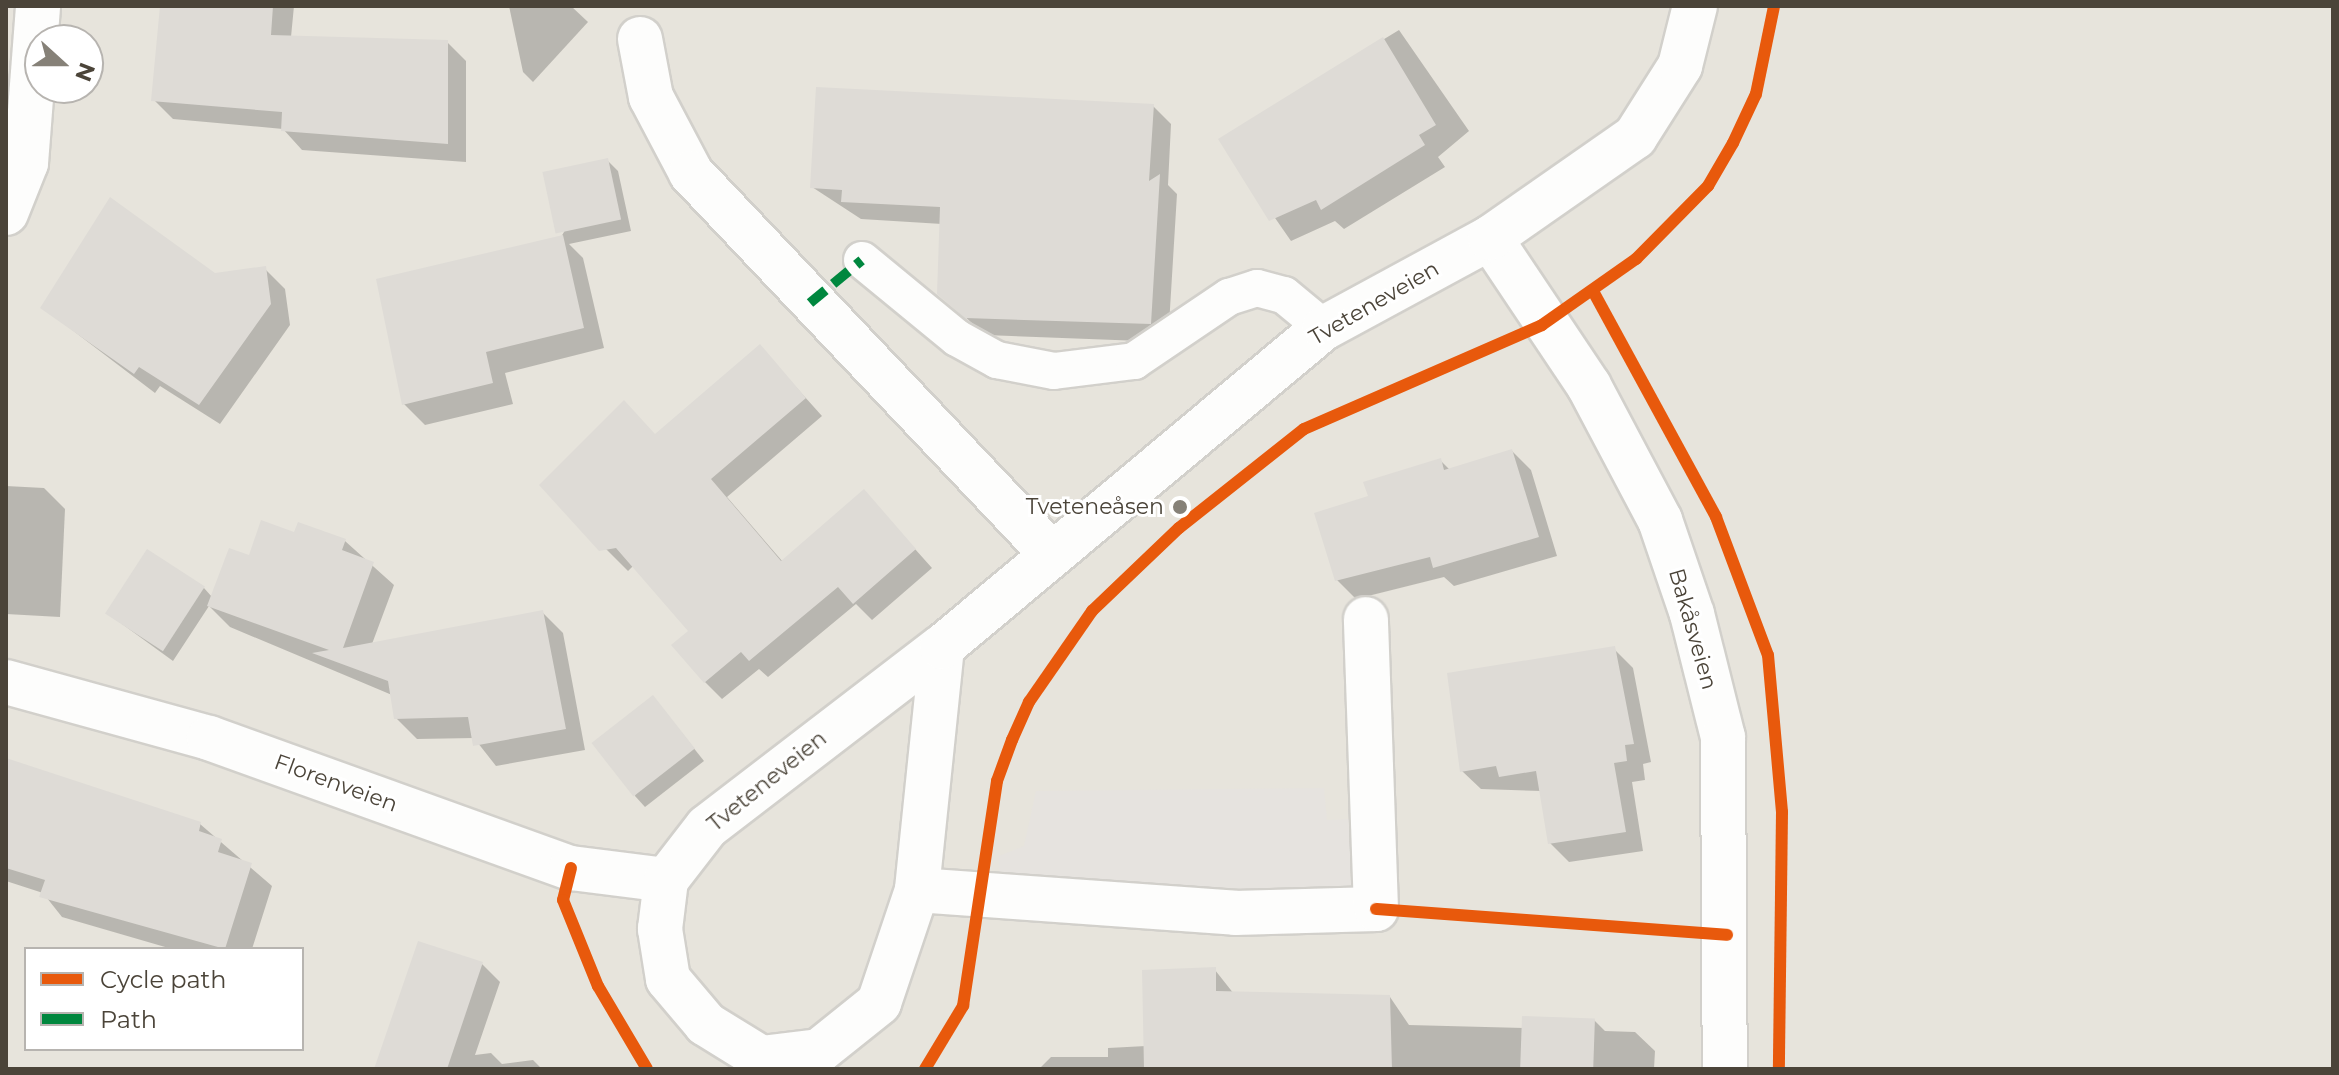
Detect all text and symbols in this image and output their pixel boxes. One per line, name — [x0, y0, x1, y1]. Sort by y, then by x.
north arrow — [24, 24, 104, 104]
text: N — [69, 59, 101, 85]
street label: Tveteneveien — [1304, 255, 1444, 351]
place label: Tveteneåsen — [1026, 494, 1164, 520]
marker: Tveteneåsen — [1171, 498, 1189, 516]
street label: Bakåsveien — [1663, 565, 1723, 693]
street label: Tveteneveien — [702, 725, 832, 837]
street label: Florenveien — [271, 749, 401, 817]
legend — [24, 947, 304, 1051]
text: Cycle path — [100, 965, 227, 994]
text: Path — [100, 1005, 157, 1034]

